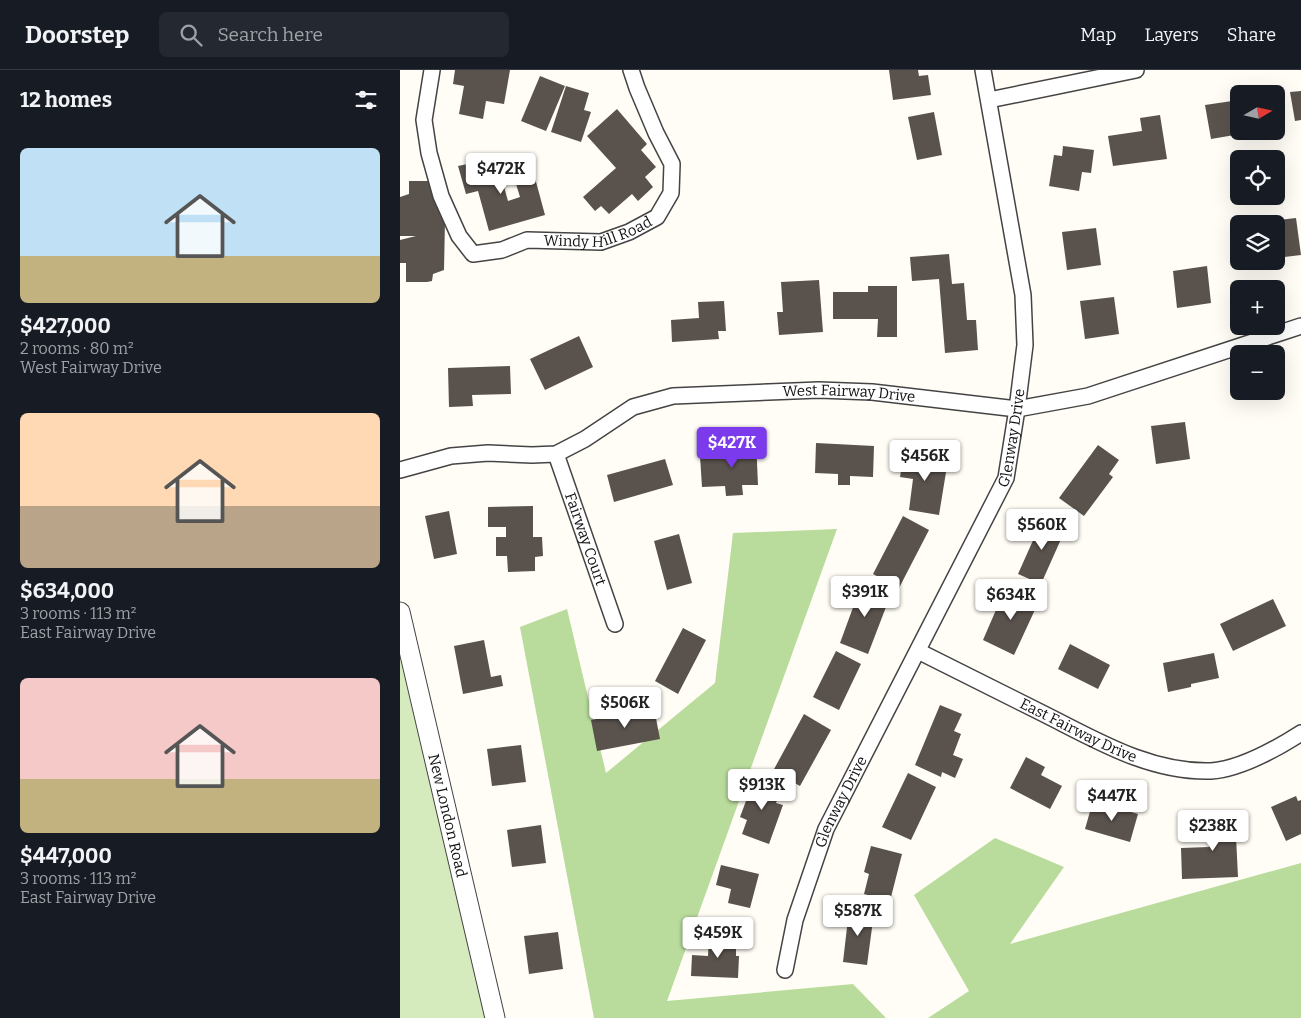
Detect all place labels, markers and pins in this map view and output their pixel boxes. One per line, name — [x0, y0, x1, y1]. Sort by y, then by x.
pin: $472K — [466, 152, 536, 195]
pin: $427K — [697, 426, 767, 469]
pin: $456K — [890, 440, 960, 482]
pin: $560K — [1007, 508, 1077, 551]
pin: $391K — [830, 576, 900, 618]
pin: $634K — [976, 578, 1046, 621]
pin: $506K — [590, 686, 660, 729]
pin: $913K — [727, 768, 797, 811]
pin: $447K — [1077, 780, 1147, 822]
pin: $238K — [1178, 810, 1248, 852]
pin: $587K — [823, 894, 893, 937]
pin: $459K — [683, 916, 753, 959]

